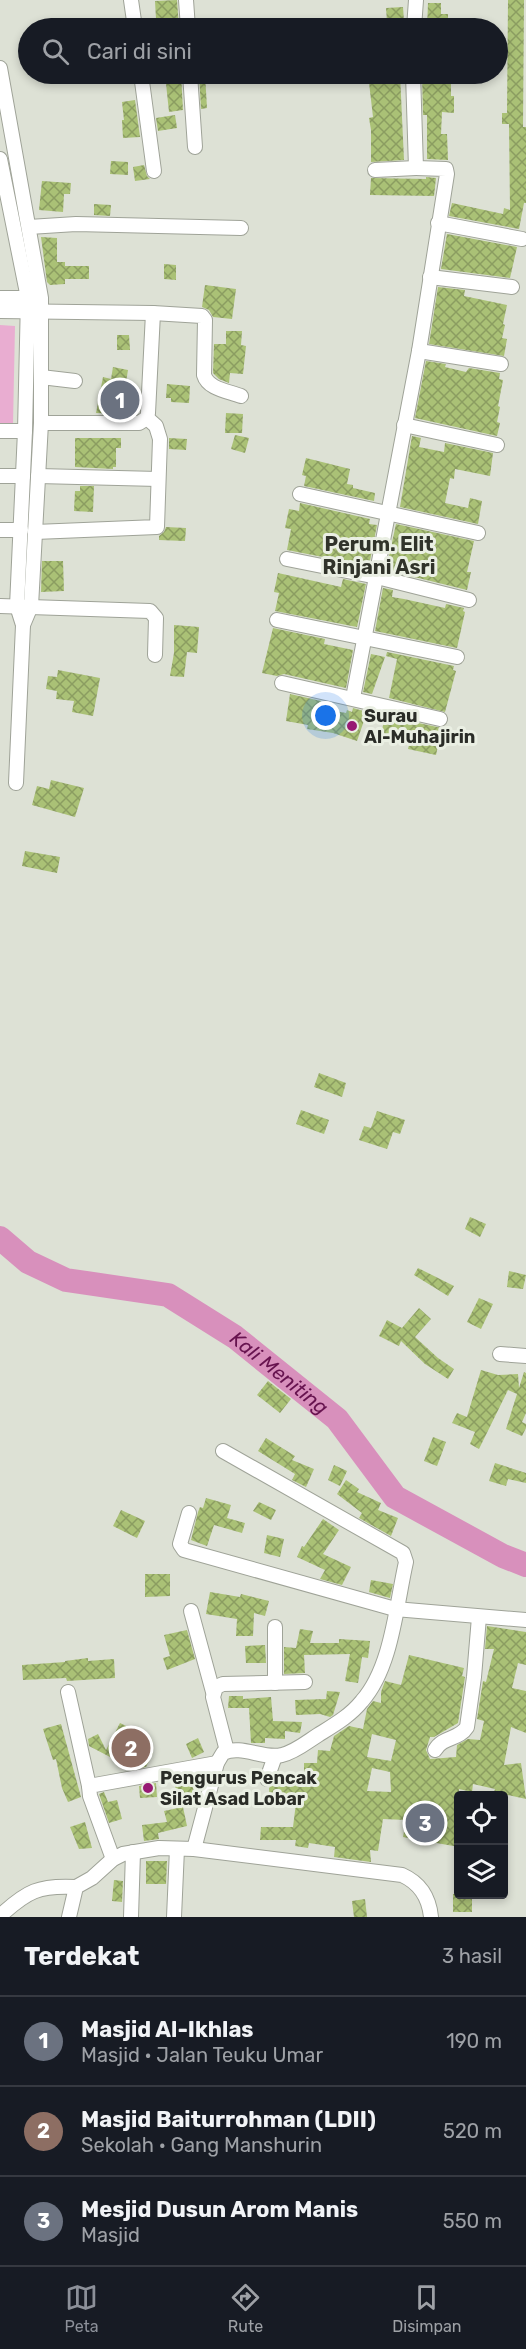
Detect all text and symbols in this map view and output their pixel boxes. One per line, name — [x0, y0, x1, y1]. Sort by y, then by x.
search box — [18, 18, 508, 84]
icon: search — [39, 35, 72, 68]
text: Cari di sini — [87, 38, 192, 65]
pin: 1 — [100, 378, 140, 422]
district label: Perum. Elit Rinjani Asri — [323, 532, 435, 579]
your location — [311, 701, 340, 730]
place label: Surau Al-Muhajirin — [364, 705, 475, 748]
marker: Surau Al-Muhajirin — [345, 719, 359, 733]
water label: Kali Meniting — [225, 1326, 333, 1419]
pin: 2 — [112, 1726, 150, 1770]
place label: Pengurus Pencak Silat Asad Lobar — [160, 1767, 317, 1810]
marker: Pengurus Pencak Silat Asad Lobar — [141, 1781, 155, 1795]
map controls — [454, 1791, 508, 1899]
button: locate — [454, 1791, 508, 1845]
pin: 3 — [406, 1800, 444, 1846]
button: layers — [454, 1845, 508, 1899]
text: Terdekat — [24, 1941, 139, 1972]
text: 3 hasil — [442, 1944, 502, 1968]
text: Masjid Al-Ikhlas — [81, 2016, 254, 2043]
text: 1 — [39, 2029, 48, 2053]
text: 190 m — [446, 2029, 502, 2053]
text: Masjid · Jalan Teuku Umar — [81, 2043, 323, 2067]
text: Masjid Baiturrohman (LDII) — [81, 2106, 376, 2133]
text: 2 — [37, 2119, 50, 2143]
text: 520 m — [443, 2119, 502, 2143]
text: Sekolah · Gang Manshurin — [81, 2133, 322, 2157]
text: Mesjid Dusun Arom Manis — [81, 2196, 358, 2223]
text: 3 — [37, 2209, 50, 2233]
text: 550 m — [443, 2209, 502, 2233]
text: Masjid — [81, 2223, 140, 2247]
tab: Peta — [65, 2281, 99, 2336]
tab: Rute — [228, 2281, 263, 2336]
tab: Disimpan — [392, 2281, 461, 2336]

